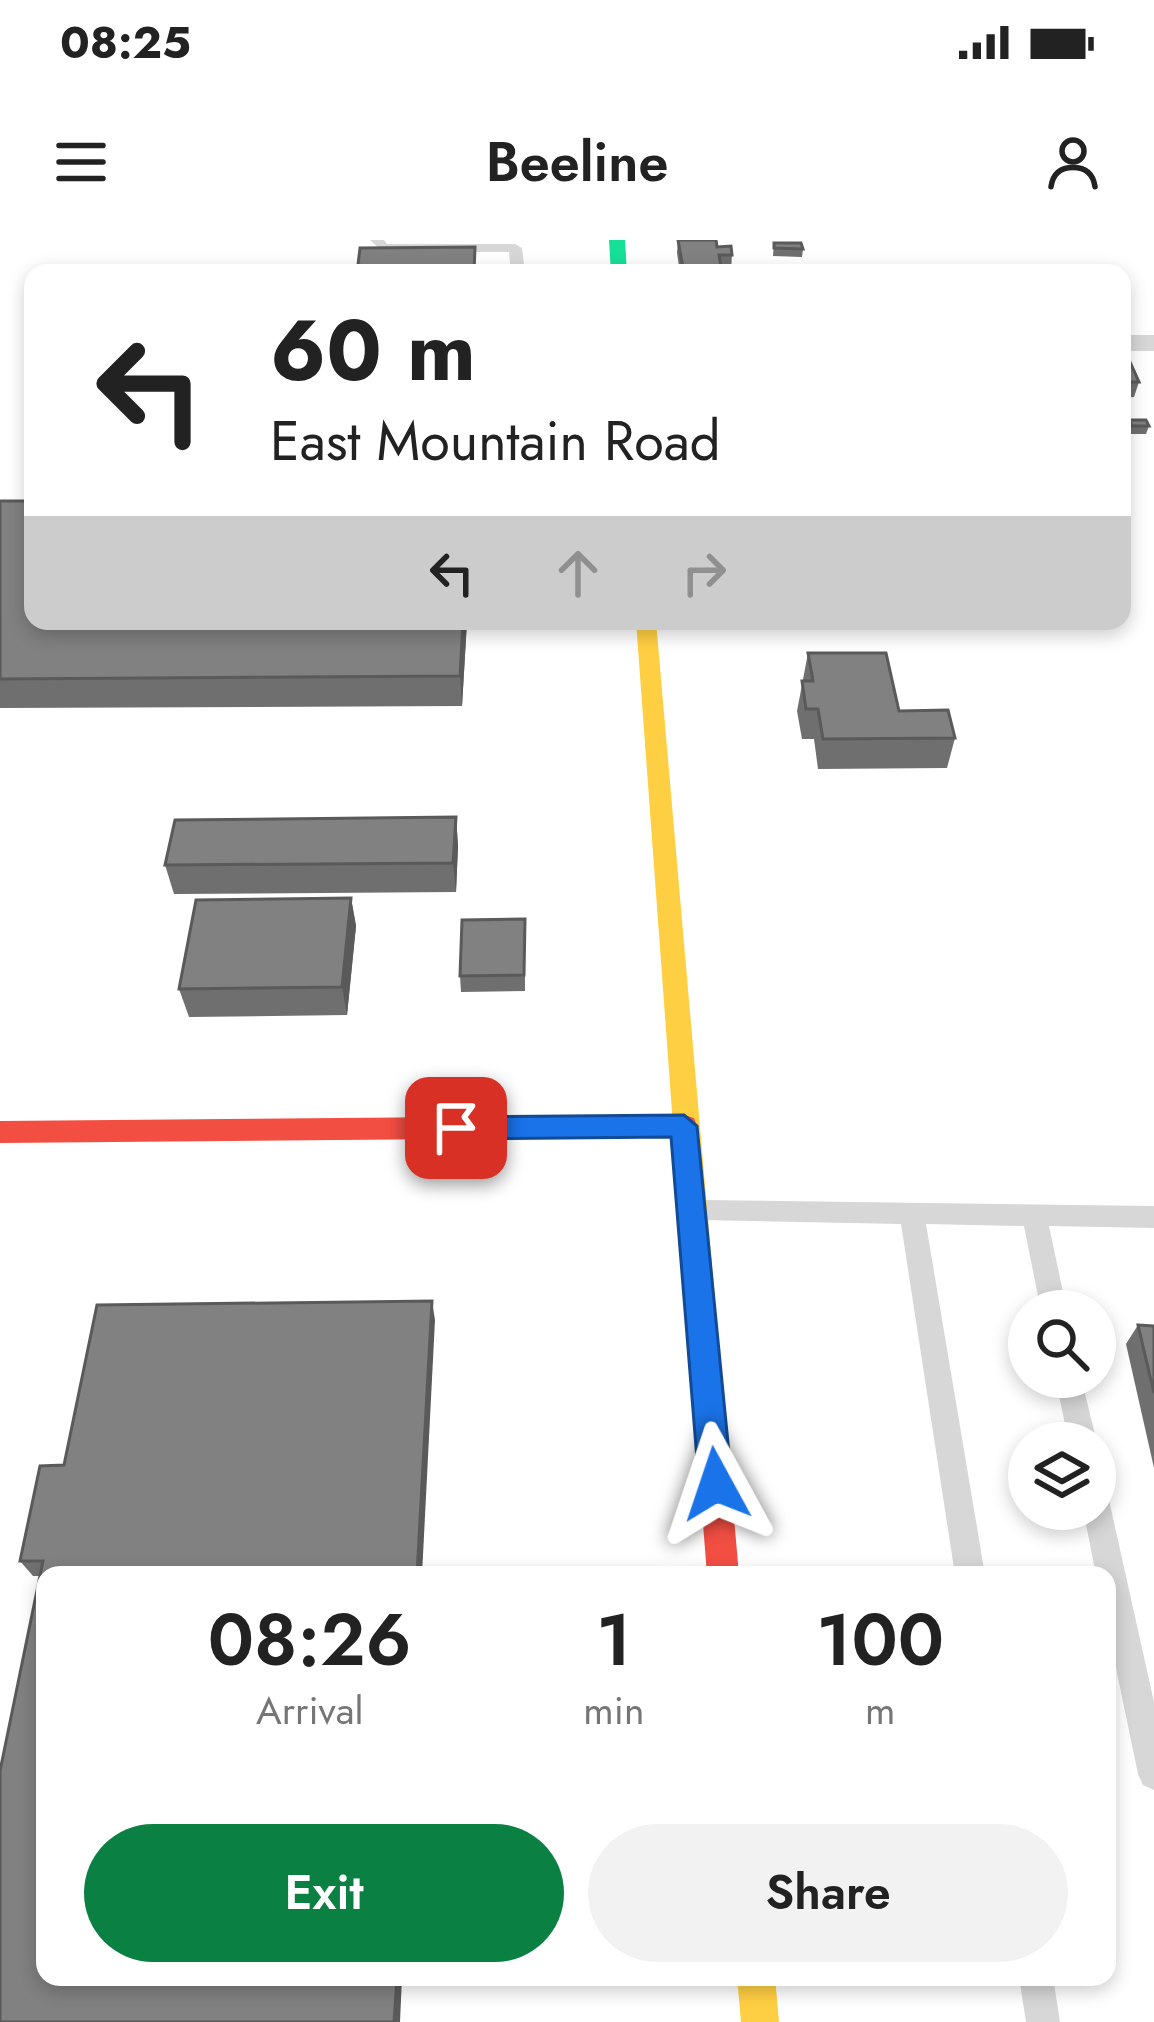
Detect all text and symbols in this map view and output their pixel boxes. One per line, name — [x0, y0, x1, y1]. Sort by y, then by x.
text: 08:25 — [60, 10, 191, 75]
text: Beeline — [486, 123, 668, 201]
icon: menu — [48, 129, 114, 195]
icon: person — [1040, 129, 1106, 195]
text: 60 m — [270, 290, 476, 412]
icon: left — [72, 312, 228, 468]
text: East Mountain Road — [270, 402, 721, 480]
icon: left — [419, 540, 485, 606]
icon: ahead — [545, 540, 611, 606]
icon: right — [671, 540, 737, 606]
pin — [405, 1077, 507, 1179]
icon: arrive — [423, 1095, 489, 1161]
map controls — [1008, 1290, 1116, 1530]
button: search — [1008, 1290, 1116, 1398]
position arrow — [653, 1421, 779, 1547]
button: layers — [1008, 1422, 1116, 1530]
text: 08:26 — [208, 1588, 412, 1692]
text: 1 — [596, 1588, 632, 1692]
text: 100 — [816, 1588, 944, 1692]
text: Arrival — [256, 1682, 363, 1739]
text: min — [583, 1682, 644, 1739]
text: m — [865, 1682, 895, 1739]
button: Exit — [84, 1824, 564, 1962]
button: Share — [588, 1824, 1068, 1962]

